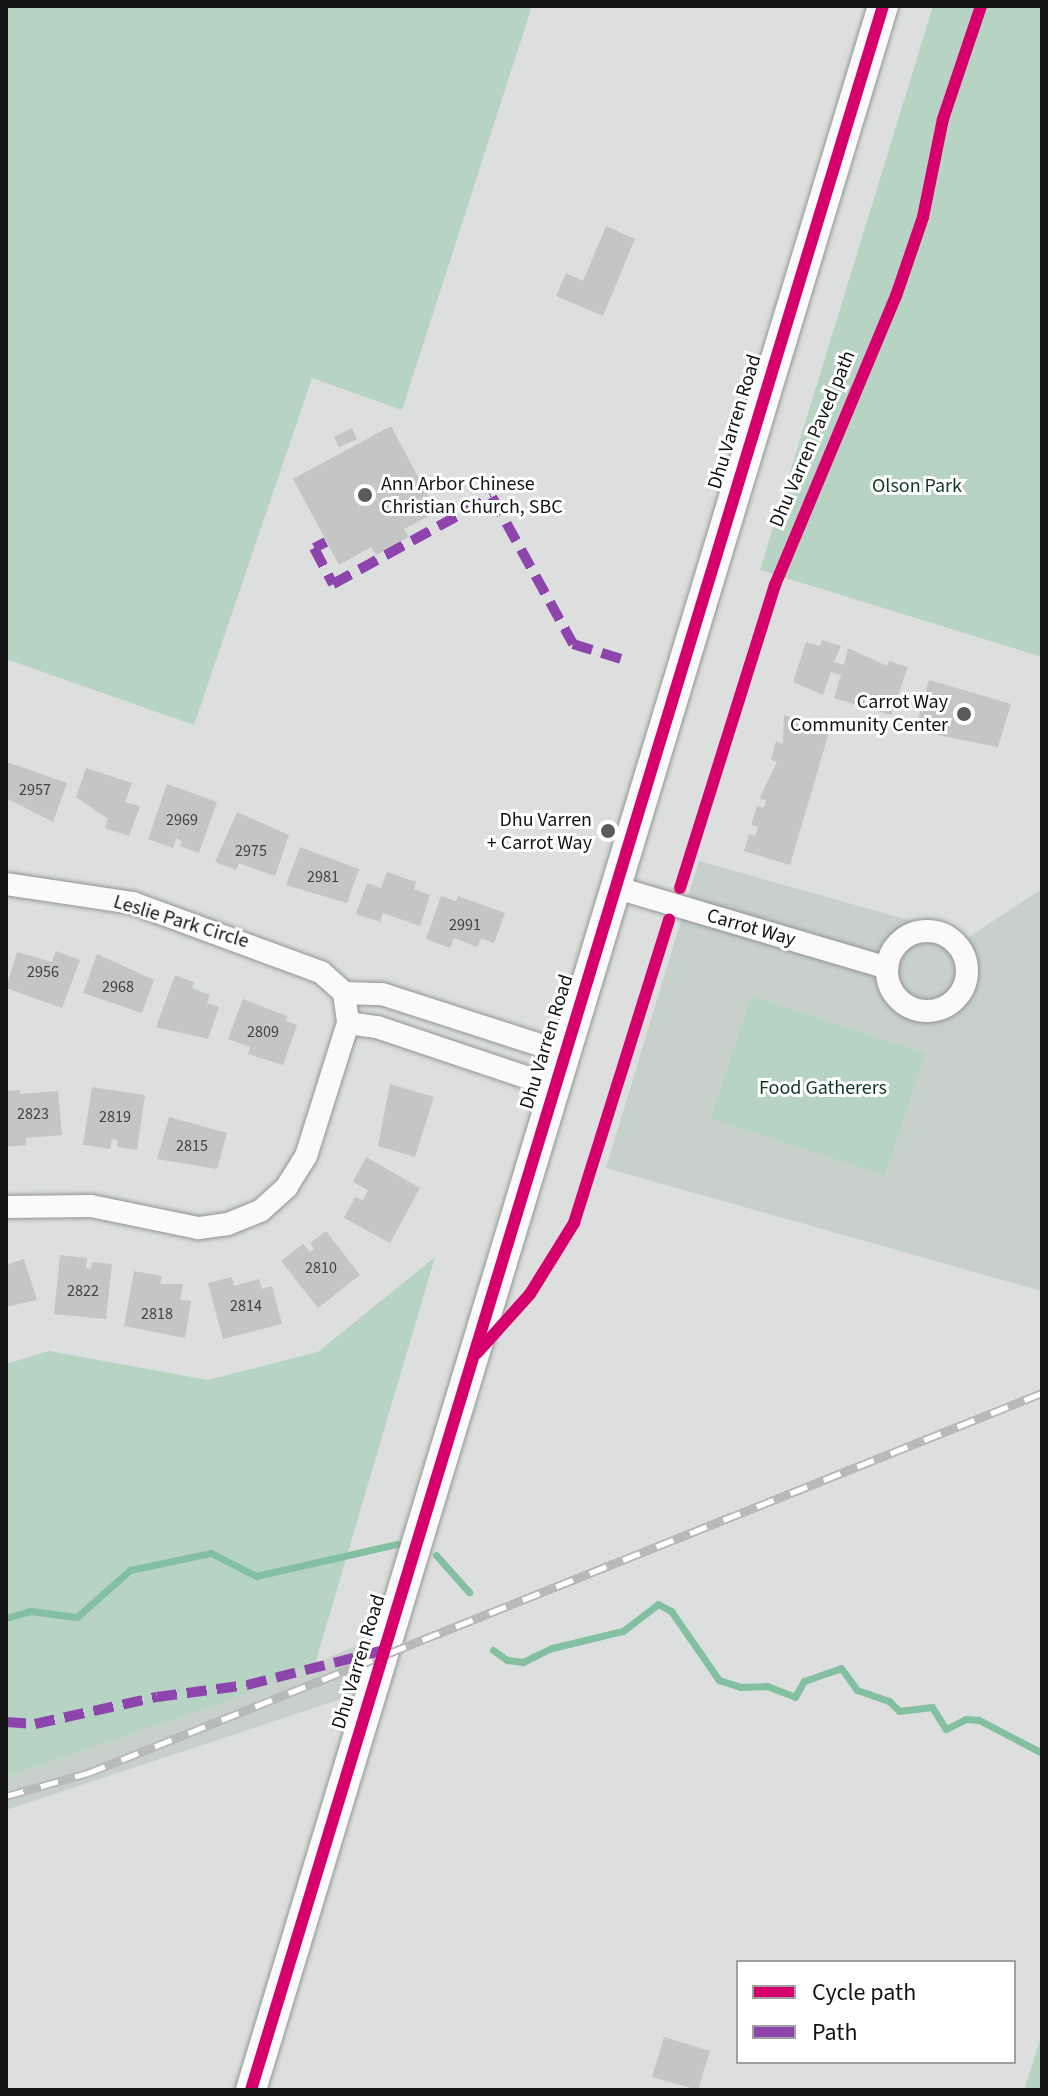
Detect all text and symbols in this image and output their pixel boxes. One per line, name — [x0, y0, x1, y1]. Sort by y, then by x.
street label: Dhu Varren Paved path — [765, 347, 861, 531]
street label: Dhu Varren Road — [703, 352, 767, 492]
place label: Ann Arbor Chinese Christian Church, SBC — [381, 472, 563, 519]
park label: Olson Park — [872, 474, 962, 498]
marker: Ann Arbor Chinese Christian Church, SBC — [356, 486, 374, 504]
place label: Carrot Way Community Center — [790, 690, 948, 737]
marker: Carrot Way Community Center — [955, 705, 973, 723]
house number: 2957 — [19, 780, 51, 800]
place label: Dhu Varren + Carrot Way — [487, 808, 592, 855]
house number: 2969 — [166, 810, 198, 830]
marker: Dhu Varren + Carrot Way — [599, 822, 617, 840]
house number: 2975 — [235, 841, 267, 861]
house number: 2981 — [307, 867, 339, 887]
street label: Leslie Park Circle — [110, 890, 252, 954]
street label: Carrot Way — [704, 904, 798, 952]
house number: 2991 — [449, 915, 481, 935]
house number: 2956 — [27, 962, 59, 982]
street label: Dhu Varren Road — [515, 972, 579, 1112]
house number: 2968 — [102, 977, 134, 997]
house number: 2809 — [247, 1022, 279, 1042]
park label: Food Gatherers — [759, 1076, 887, 1100]
house number: 2823 — [17, 1104, 49, 1124]
house number: 2819 — [99, 1107, 131, 1127]
house number: 2815 — [176, 1136, 208, 1156]
house number: 2810 — [305, 1258, 337, 1278]
house number: 2822 — [67, 1281, 99, 1301]
house number: 2814 — [230, 1296, 262, 1316]
house number: 2818 — [141, 1304, 173, 1324]
street label: Dhu Varren Road — [327, 1592, 391, 1732]
legend — [736, 1960, 1016, 2064]
text: Cycle path — [812, 1975, 916, 2010]
text: Path — [812, 2015, 858, 2050]

